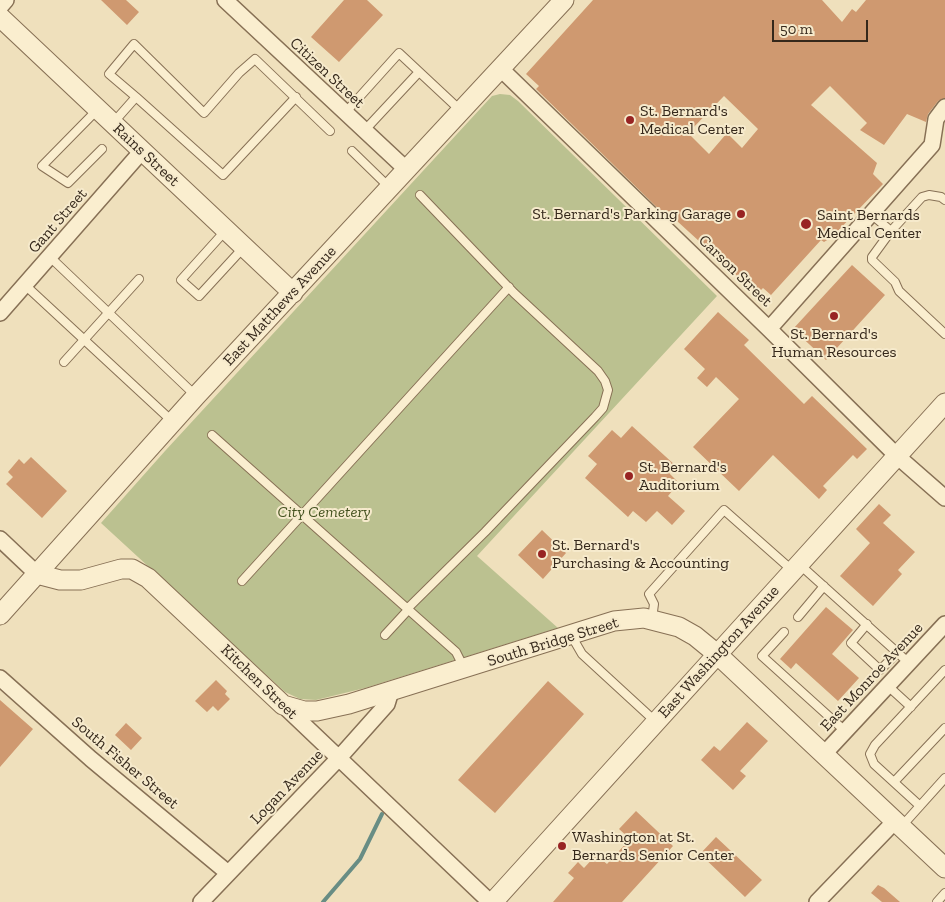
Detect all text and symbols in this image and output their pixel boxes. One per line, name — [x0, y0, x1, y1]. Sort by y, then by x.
scale bar — [775, 10, 871, 42]
text: 50 m — [780, 20, 813, 38]
street label: Citizen Street — [286, 34, 368, 112]
place label: St. Bernard's Medical Center — [640, 101, 745, 139]
marker: St. Bernard's Medical Center — [624, 114, 636, 126]
street label: Rains Street — [109, 119, 183, 191]
street label: Gant Street — [25, 185, 91, 257]
place label: St. Bernard's Parking Garage — [532, 204, 731, 224]
place label: Saint Bernards Medical Center — [817, 205, 922, 243]
marker: St. Bernard's Parking Garage — [735, 208, 747, 220]
marker: Saint Bernards Medical Center — [799, 217, 813, 231]
street label: Carson Street — [694, 231, 776, 311]
street label: East Matthews Avenue — [219, 242, 341, 370]
marker: St. Bernard's Human Resources — [828, 310, 840, 322]
place label: St. Bernard's Human Resources — [771, 324, 897, 362]
place label: St. Bernard's Auditorium — [639, 457, 727, 495]
marker: St. Bernard's Auditorium — [623, 470, 635, 482]
park label: City Cemetery — [278, 502, 370, 522]
place label: St. Bernard's Purchasing & Accounting — [552, 535, 729, 573]
marker: St. Bernard's Purchasing & Accounting — [536, 548, 548, 560]
street label: East Washington Avenue — [654, 582, 784, 722]
street label: South Bridge Street — [485, 613, 621, 671]
street label: East Monroe Avenue — [817, 619, 927, 735]
street label: Kitchen Street — [217, 641, 301, 723]
street label: South Fisher Street — [68, 713, 182, 813]
street label: Logan Avenue — [246, 745, 328, 829]
place label: Washington at St. Bernards Senior Center — [572, 827, 734, 865]
marker: Washington at St. Bernards Senior Center — [556, 840, 568, 852]

